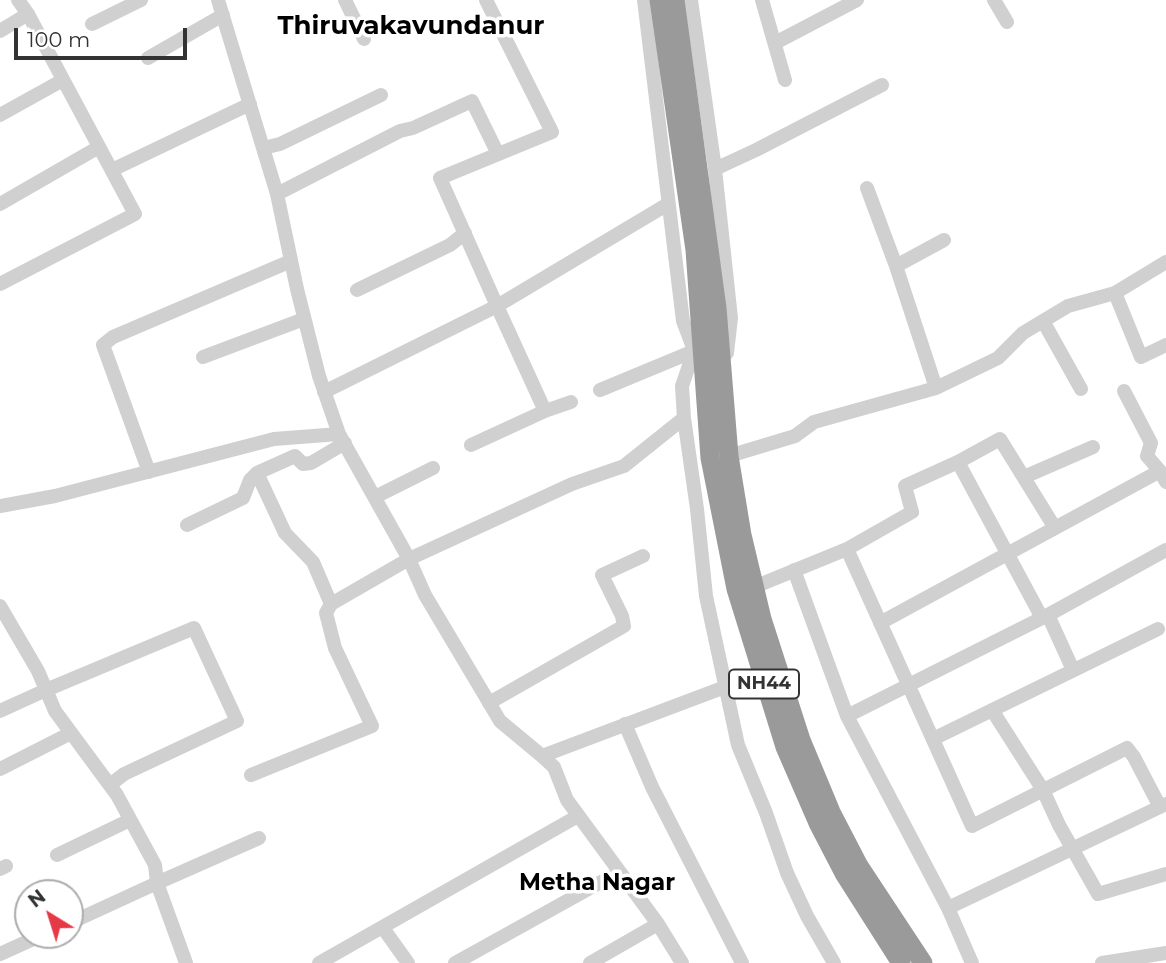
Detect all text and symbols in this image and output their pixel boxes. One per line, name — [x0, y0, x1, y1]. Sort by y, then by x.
district label: Thiruvakavundanur — [277, 10, 545, 42]
scale bar — [18, 14, 191, 58]
text: 100 m — [27, 27, 90, 52]
road number: NH44 — [729, 670, 799, 698]
district label: Metha Nagar — [519, 869, 675, 897]
north arrow — [14, 879, 84, 949]
text: N — [24, 885, 50, 912]

